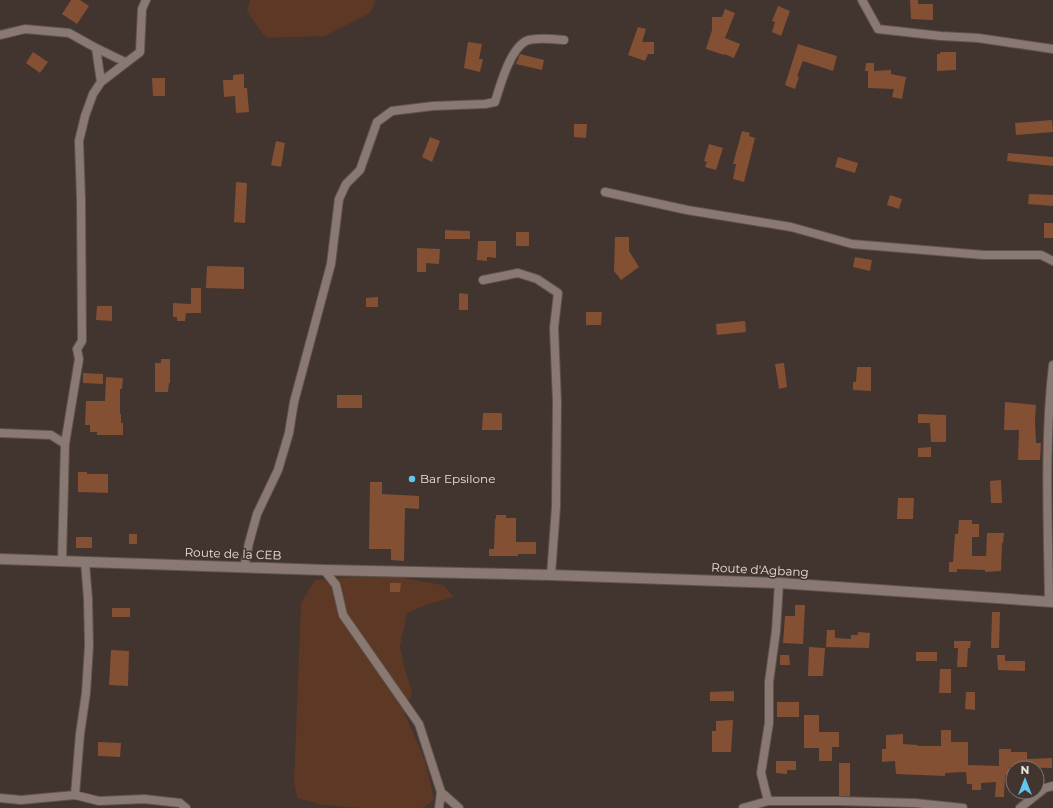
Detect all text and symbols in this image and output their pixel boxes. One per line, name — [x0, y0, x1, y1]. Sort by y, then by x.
place label: Bar Epsilone — [420, 471, 495, 486]
marker: Bar Epsilone — [407, 474, 417, 484]
street label: Route de la CEB — [184, 544, 282, 563]
street label: Route d'Agbang — [711, 559, 809, 580]
north arrow — [1005, 760, 1045, 800]
text: N — [1021, 763, 1029, 777]

